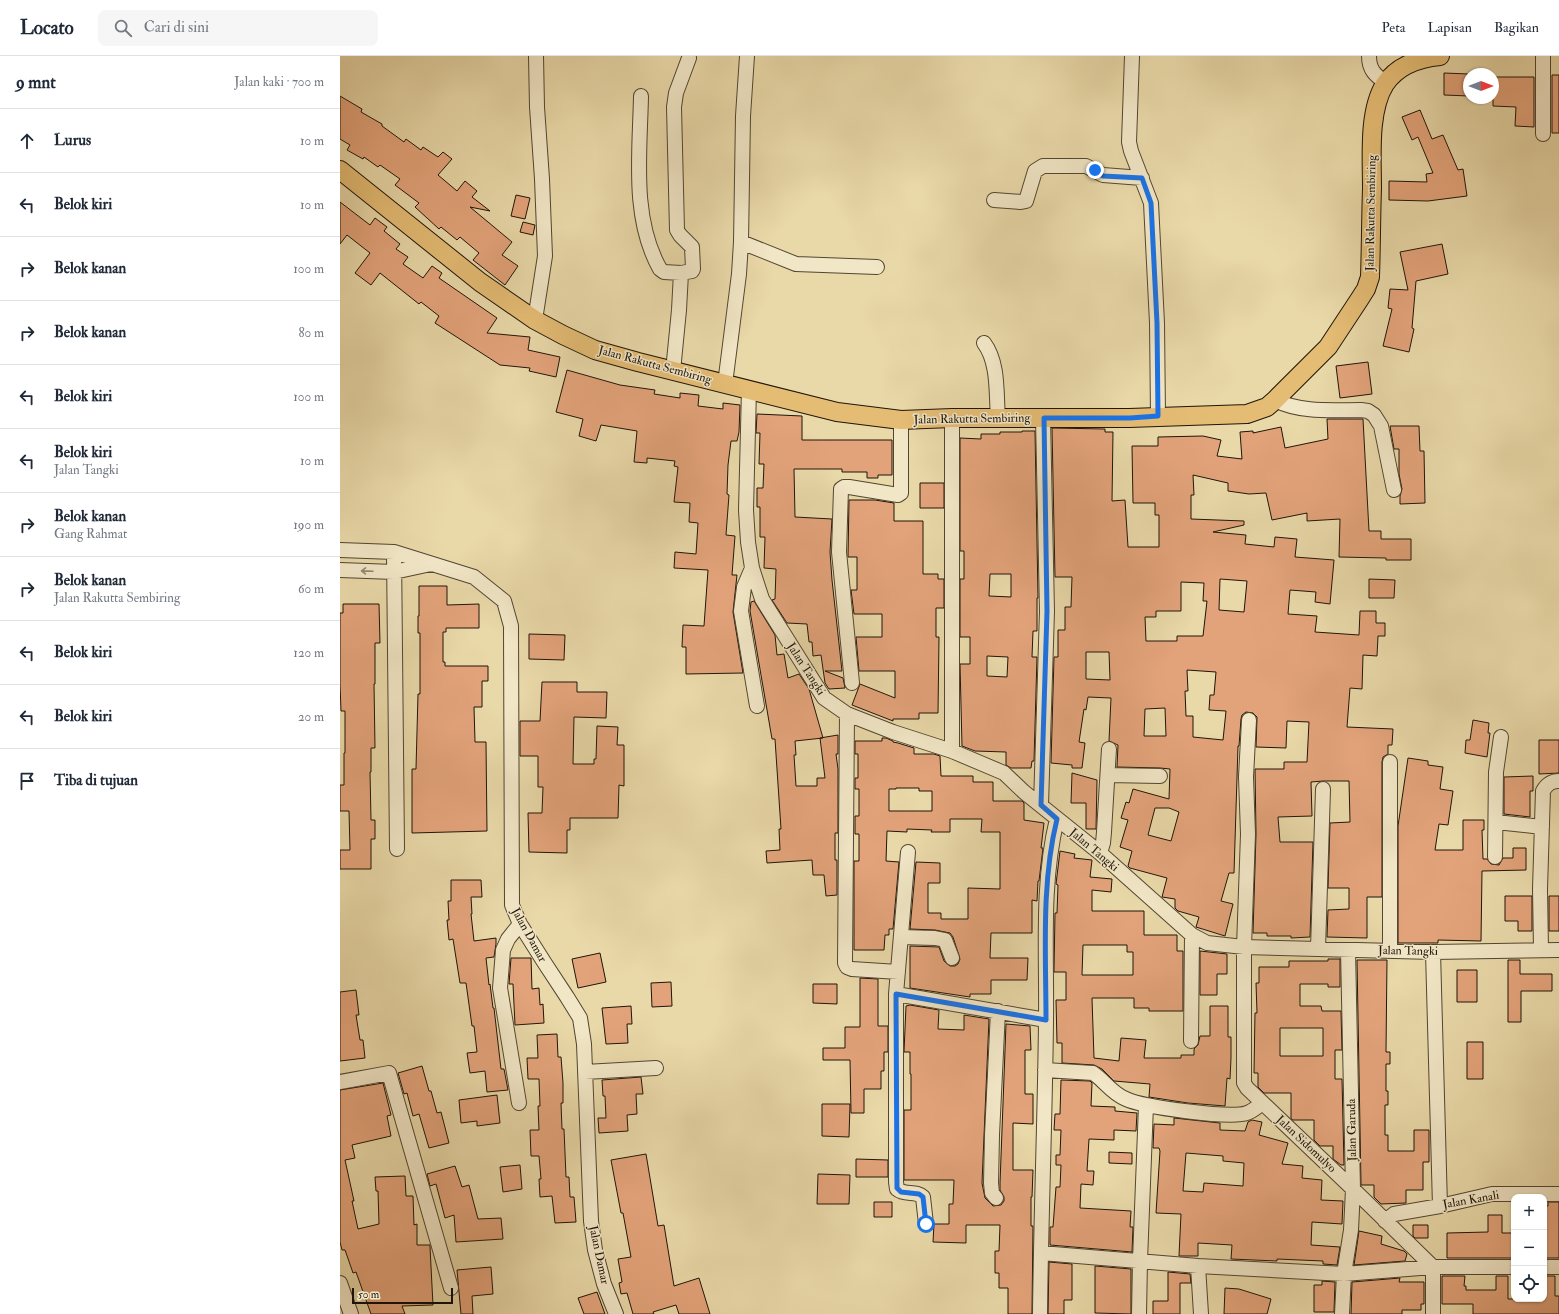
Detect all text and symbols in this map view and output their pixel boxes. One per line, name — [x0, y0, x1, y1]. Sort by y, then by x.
search box — [98, 10, 378, 46]
text: Locato — [20, 16, 74, 40]
icon: search — [112, 17, 134, 39]
text: Cari di sini — [144, 18, 209, 37]
text: Peta — [1382, 19, 1405, 36]
text: Lapisan — [1427, 19, 1472, 36]
text: Bagikan — [1494, 19, 1539, 36]
north arrow — [1463, 68, 1499, 104]
text: 9 mnt — [16, 72, 56, 93]
text: Jalan kaki · 700 m — [234, 74, 324, 90]
icon: ahead — [16, 130, 38, 152]
text: Lurus — [54, 131, 91, 150]
text: 10 m — [300, 133, 324, 149]
street label: Jalan Rakutta Sembiring — [1362, 153, 1380, 272]
route end — [1086, 161, 1104, 179]
icon: left — [16, 194, 38, 216]
text: Belok kiri — [54, 195, 112, 214]
text: 10 m — [300, 197, 324, 213]
icon: right — [16, 258, 38, 280]
text: Belok kanan — [54, 259, 126, 278]
text: 100 m — [293, 261, 324, 277]
icon: right — [16, 322, 38, 344]
text: Belok kanan — [54, 323, 126, 342]
text: 80 m — [298, 325, 324, 341]
street label: Jalan Rakutta Sembiring — [596, 342, 714, 388]
icon: left — [16, 386, 38, 408]
text: Belok kiri — [54, 387, 112, 406]
text: 100 m — [293, 389, 324, 405]
street label: Jalan Rakutta Sembiring — [913, 410, 1032, 428]
text: Belok kiri — [54, 443, 112, 462]
icon: left — [16, 450, 38, 472]
text: 10 m — [300, 453, 324, 469]
text: Jalan Tangki — [54, 462, 119, 478]
text: Belok kanan — [54, 507, 126, 526]
icon: right — [16, 514, 38, 536]
text: 190 m — [293, 517, 324, 533]
text: Gang Rahmat — [54, 526, 127, 542]
one-way arrow — [361, 567, 374, 575]
text: Belok kanan — [54, 571, 126, 590]
icon: right — [16, 578, 38, 600]
text: 60 m — [298, 581, 324, 597]
text: Jalan Rakutta Sembiring — [54, 590, 180, 606]
street label: Jalan Tangki — [783, 639, 829, 698]
icon: left — [16, 642, 38, 664]
text: Belok kiri — [54, 643, 112, 662]
text: 120 m — [293, 645, 324, 661]
icon: left — [16, 706, 38, 728]
text: Belok kiri — [54, 707, 112, 726]
text: 20 m — [298, 709, 324, 725]
icon: arrive — [16, 770, 38, 792]
text: Tiba di tujuan — [54, 771, 138, 790]
street label: Jalan Tangki — [1066, 824, 1122, 875]
street label: Jalan Damar — [507, 904, 550, 965]
street label: Jalan Tangki — [1377, 943, 1438, 959]
street label: Jalan Garuda — [1344, 1097, 1360, 1163]
street label: Jalan Sidomulyo — [1272, 1112, 1339, 1176]
street label: Jalan Kanali — [1441, 1188, 1500, 1213]
map controls — [1511, 1194, 1547, 1302]
button: + — [1511, 1194, 1547, 1230]
route start — [917, 1215, 935, 1233]
street label: Jalan Damar — [585, 1223, 613, 1286]
button: − — [1511, 1230, 1547, 1266]
button: locate — [1511, 1266, 1547, 1302]
scale bar — [352, 1286, 453, 1305]
text: 50 m — [358, 1288, 379, 1301]

